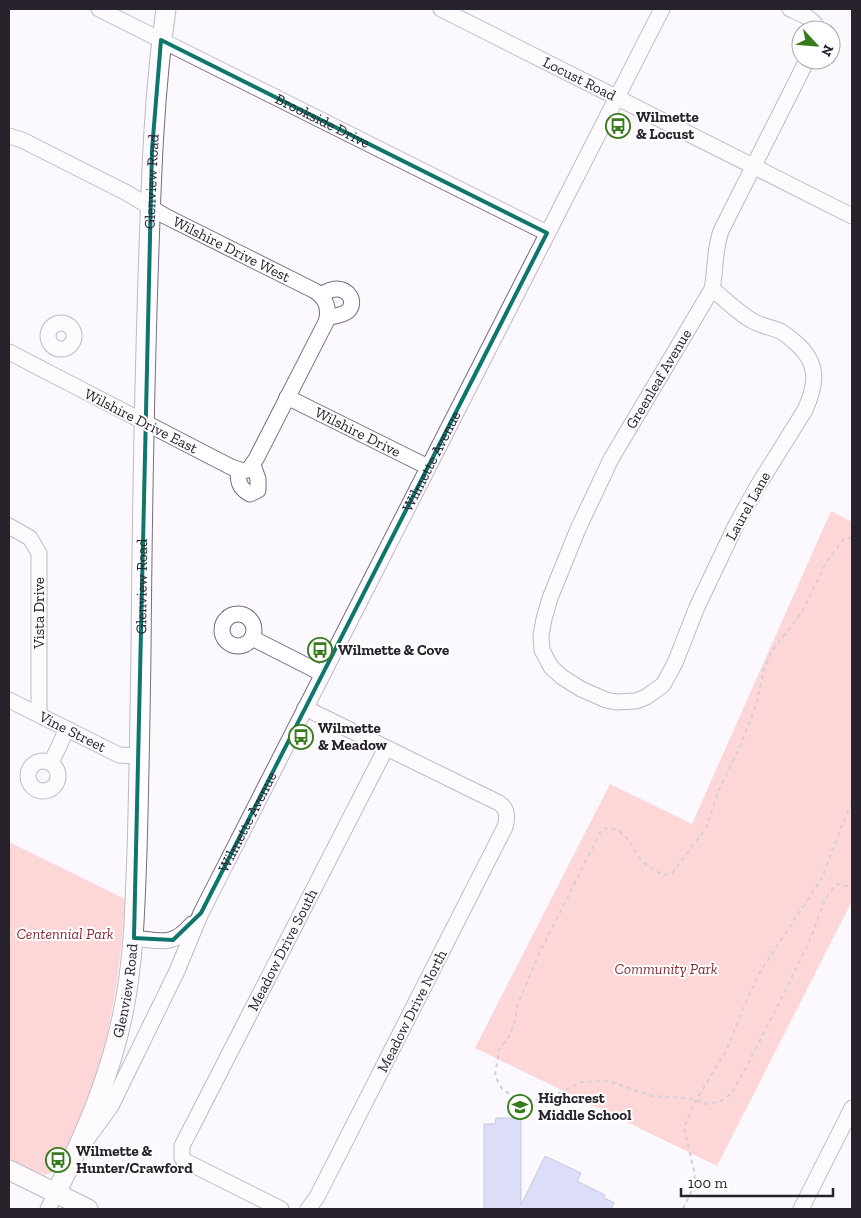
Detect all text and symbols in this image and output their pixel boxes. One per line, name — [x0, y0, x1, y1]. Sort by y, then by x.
north arrow — [791, 20, 841, 70]
text: N — [817, 42, 837, 59]
street label: Locust Road — [540, 53, 619, 105]
street label: Brookside Drive — [272, 90, 373, 152]
place label: Wilmette & Locust — [636, 108, 699, 143]
bus stop icon: Wilmette & Locust — [605, 113, 631, 139]
street label: Glenview Road — [141, 133, 163, 229]
street label: Wilshire Drive West — [170, 212, 293, 286]
street label: Greenleaf Avenue — [622, 326, 695, 432]
street label: Wilshire Drive East — [81, 385, 201, 458]
street label: Wilshire Drive — [312, 403, 404, 461]
street label: Wilmette Avenue — [398, 408, 465, 515]
street label: Laurel Lane — [722, 469, 774, 543]
street label: Glenview Road — [132, 538, 151, 634]
street label: Vista Drive — [30, 577, 48, 650]
bus stop icon: Wilmette & Cove — [307, 637, 333, 663]
place label: Wilmette & Cove — [338, 641, 449, 659]
street label: Vine Street — [35, 707, 109, 756]
place label: Wilmette & Meadow — [318, 719, 388, 754]
bus stop icon: Wilmette & Meadow — [288, 724, 314, 750]
street label: Wilmette Avenue — [214, 769, 281, 875]
street label: Meadow Drive South — [244, 885, 322, 1014]
park label: Centennial Park — [16, 925, 114, 943]
street label: Glenview Road — [109, 942, 142, 1040]
street label: Meadow Drive North — [373, 946, 451, 1075]
park label: Community Park — [615, 960, 718, 978]
place label: Highcrest Middle School — [538, 1089, 631, 1124]
school or university icon: Highcrest Middle School — [507, 1094, 533, 1120]
place label: Wilmette & Hunter/Crawford — [76, 1142, 193, 1177]
bus stop icon: Wilmette & Hunter/Crawford — [45, 1147, 71, 1173]
scale bar — [681, 1166, 834, 1198]
text: 100 m — [688, 1174, 727, 1192]

